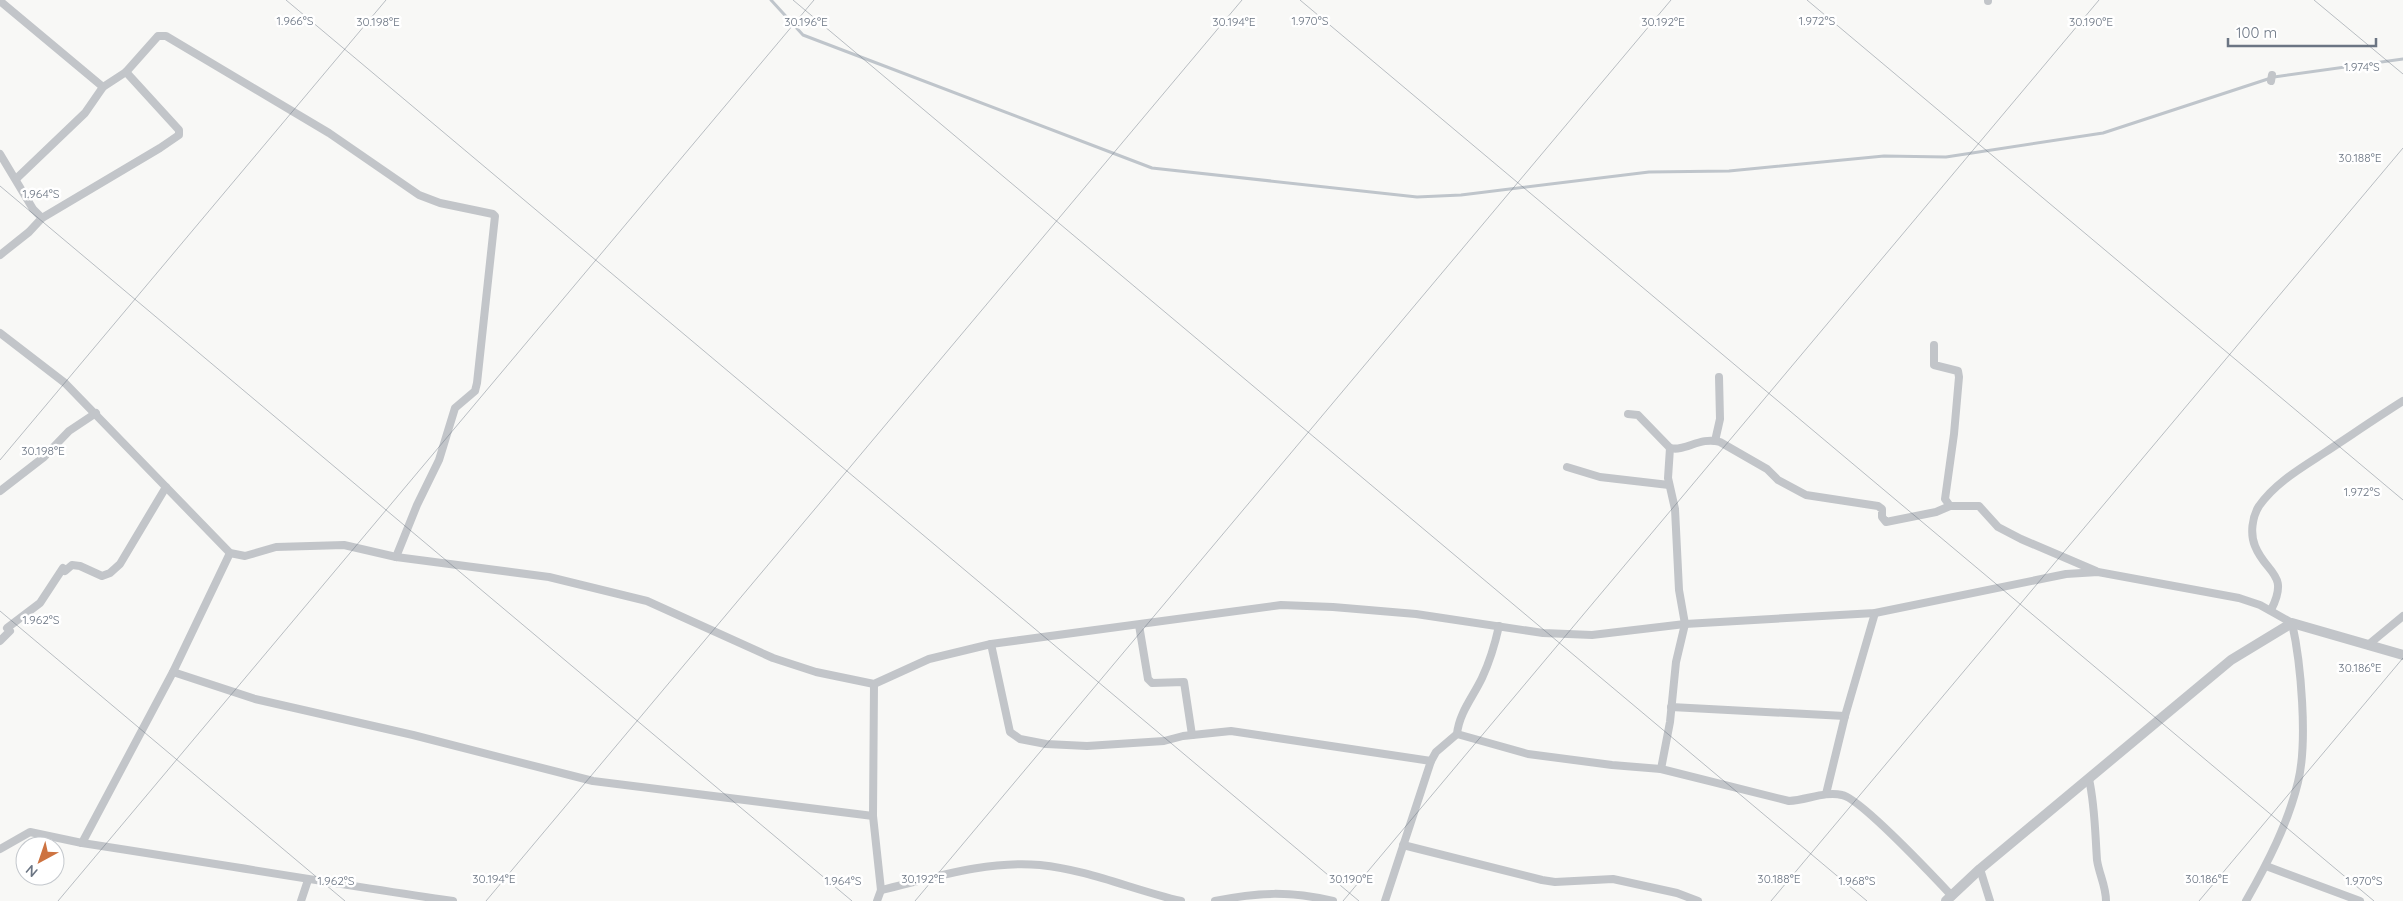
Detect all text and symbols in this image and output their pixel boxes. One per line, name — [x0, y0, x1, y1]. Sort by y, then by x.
text: 1.966°S — [277, 13, 314, 28]
text: 1.970°S — [1292, 13, 1329, 28]
text: 1.972°S — [1799, 13, 1835, 28]
text: 30.198°E — [356, 14, 400, 29]
text: 30.196°E — [784, 14, 828, 29]
text: 30.194°E — [1212, 14, 1256, 29]
text: 30.192°E — [1641, 14, 1685, 29]
text: 30.190°E — [2069, 14, 2113, 29]
scale bar — [2228, 15, 2376, 47]
text: 100 m — [2236, 23, 2277, 42]
text: 1.974°S — [2344, 59, 2380, 74]
text: 30.188°E — [2338, 150, 2382, 165]
text: 1.964°S — [23, 186, 60, 201]
text: 30.198°E — [21, 443, 65, 458]
text: 1.972°S — [2344, 484, 2380, 499]
text: 1.962°S — [22, 612, 60, 627]
text: 30.186°E — [2338, 660, 2382, 675]
north arrow — [15, 836, 65, 886]
text: N — [22, 861, 41, 881]
text: 30.194°E — [472, 871, 516, 886]
text: 30.192°E — [901, 871, 945, 886]
text: 30.190°E — [1329, 871, 1373, 886]
text: 30.188°E — [1757, 871, 1801, 886]
text: 30.186°E — [2185, 871, 2229, 886]
text: 1.962°S — [317, 873, 355, 888]
text: 1.964°S — [825, 873, 862, 888]
text: 1.968°S — [1839, 873, 1876, 888]
text: 1.970°S — [2346, 873, 2383, 888]

